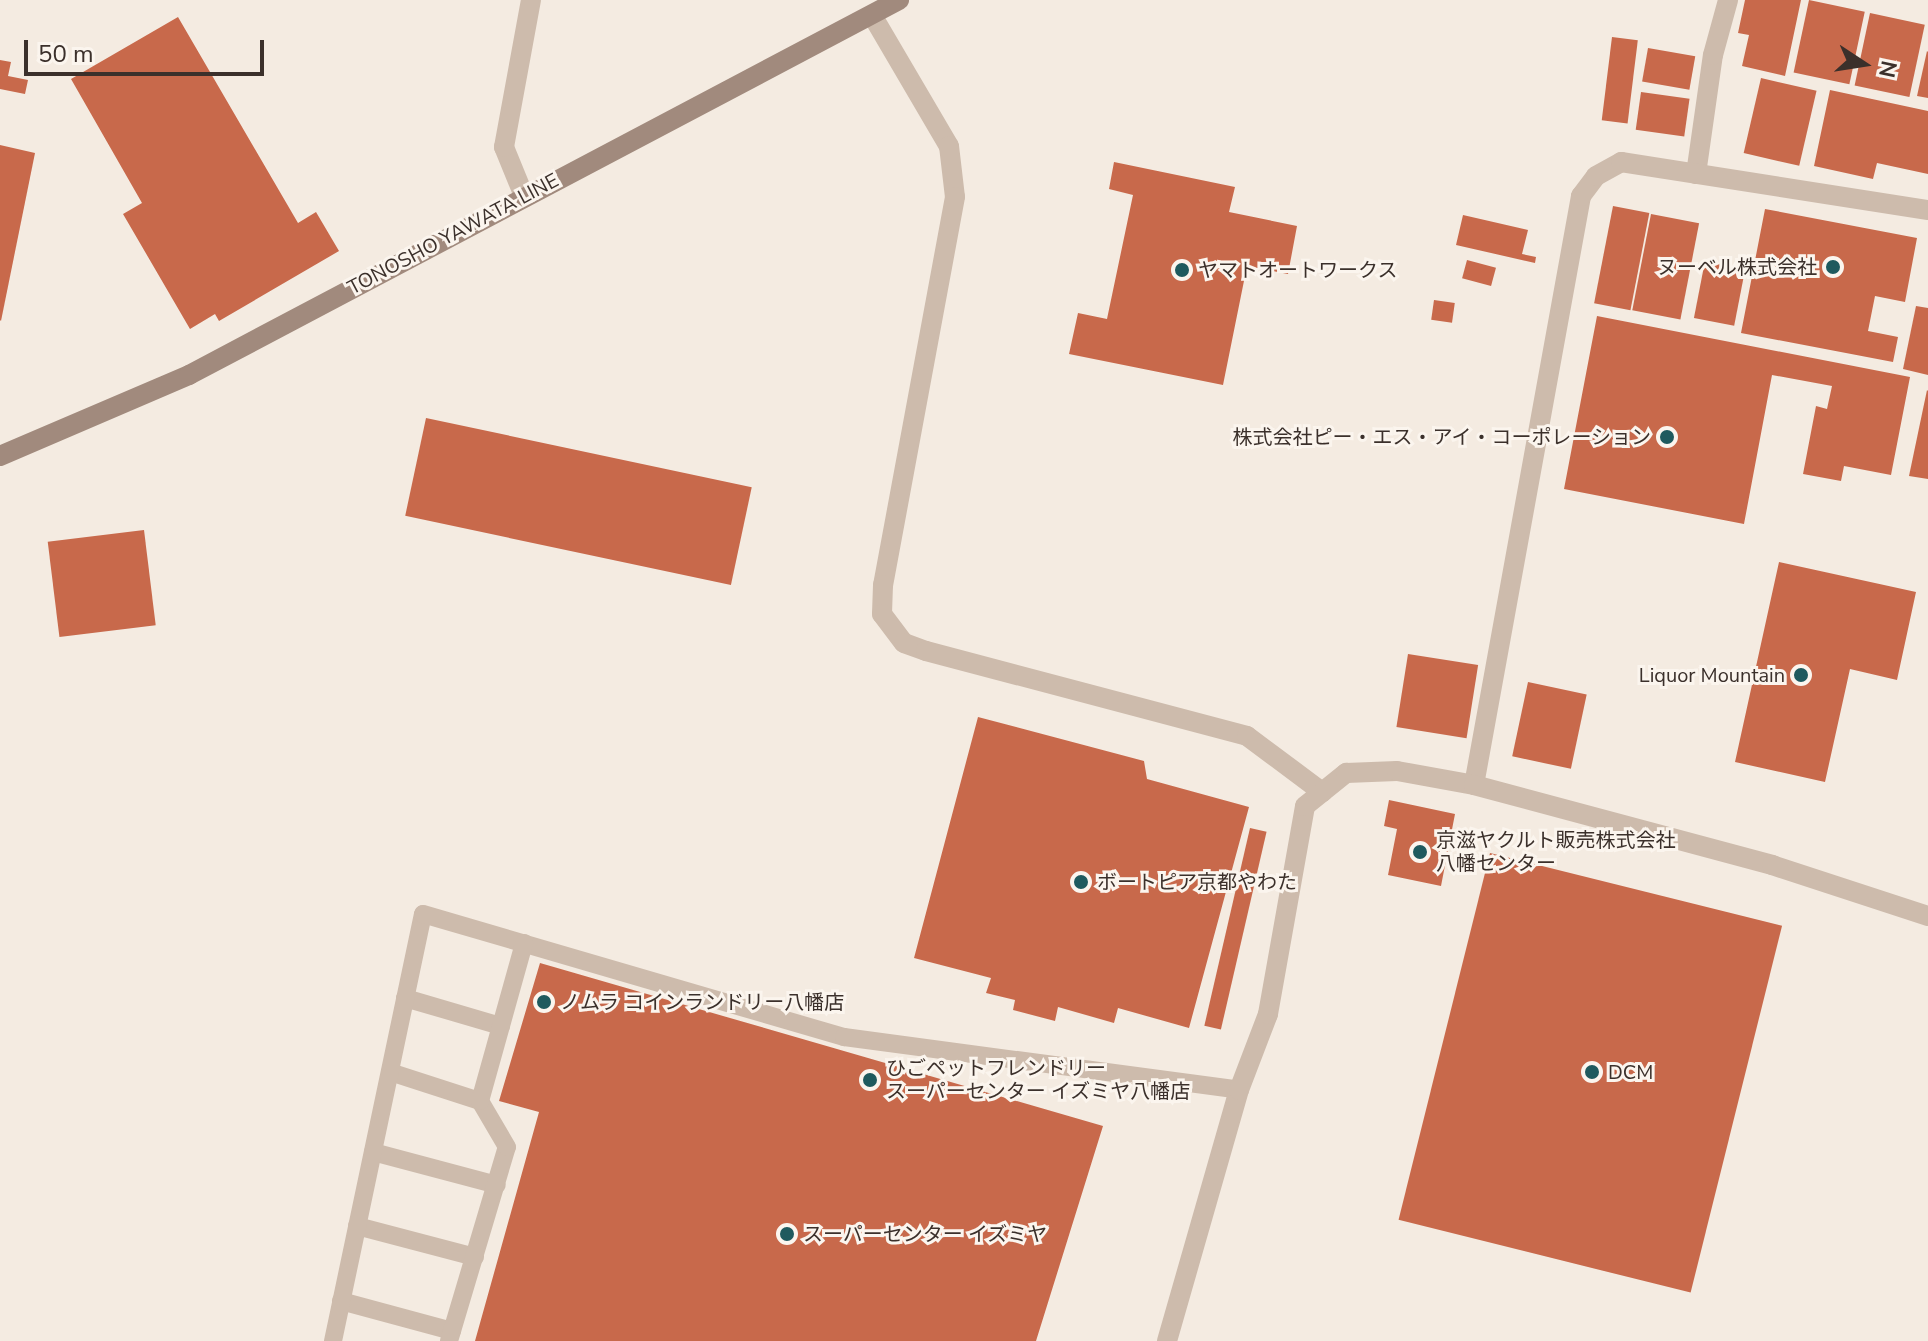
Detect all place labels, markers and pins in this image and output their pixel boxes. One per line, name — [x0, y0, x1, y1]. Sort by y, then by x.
place label: ヌーベル株式会社 — [1657, 255, 1817, 279]
place label: ヤマトオートワークス — [1198, 258, 1398, 282]
marker: ヌーベル株式会社 — [1824, 258, 1842, 276]
marker: ヤマトオートワークス — [1173, 261, 1191, 279]
place label: 株式会社ピー・エス・アイ・コーポレーション — [1231, 425, 1651, 449]
marker: 株式会社ピー・エス・アイ・コーポレーション — [1658, 428, 1676, 446]
place label: Liquor Mountain — [1639, 663, 1785, 687]
marker: Liquor Mountain — [1792, 666, 1810, 684]
place label: 京滋ヤクルト販売株式会社 八幡センター — [1436, 828, 1676, 875]
marker: 京滋ヤクルト販売株式会社 八幡センター — [1411, 843, 1429, 861]
place label: ボートピア京都やわた — [1097, 870, 1297, 894]
marker: ボートピア京都やわた — [1072, 873, 1090, 891]
place label: ノムラ コインランドリー八幡店 — [560, 990, 845, 1014]
marker: ノムラ コインランドリー八幡店 — [535, 993, 553, 1011]
place label: ひごペットフレンドリー スーパーセンター イズミヤ八幡店 — [886, 1056, 1191, 1103]
place label: DCM — [1608, 1060, 1653, 1084]
marker: DCM — [1583, 1063, 1601, 1081]
marker: ひごペットフレンドリー スーパーセンター イズミヤ八幡店 — [861, 1071, 879, 1089]
place label: スーパーセンター イズミヤ — [803, 1222, 1048, 1246]
marker: スーパーセンター イズミヤ — [778, 1225, 796, 1243]

